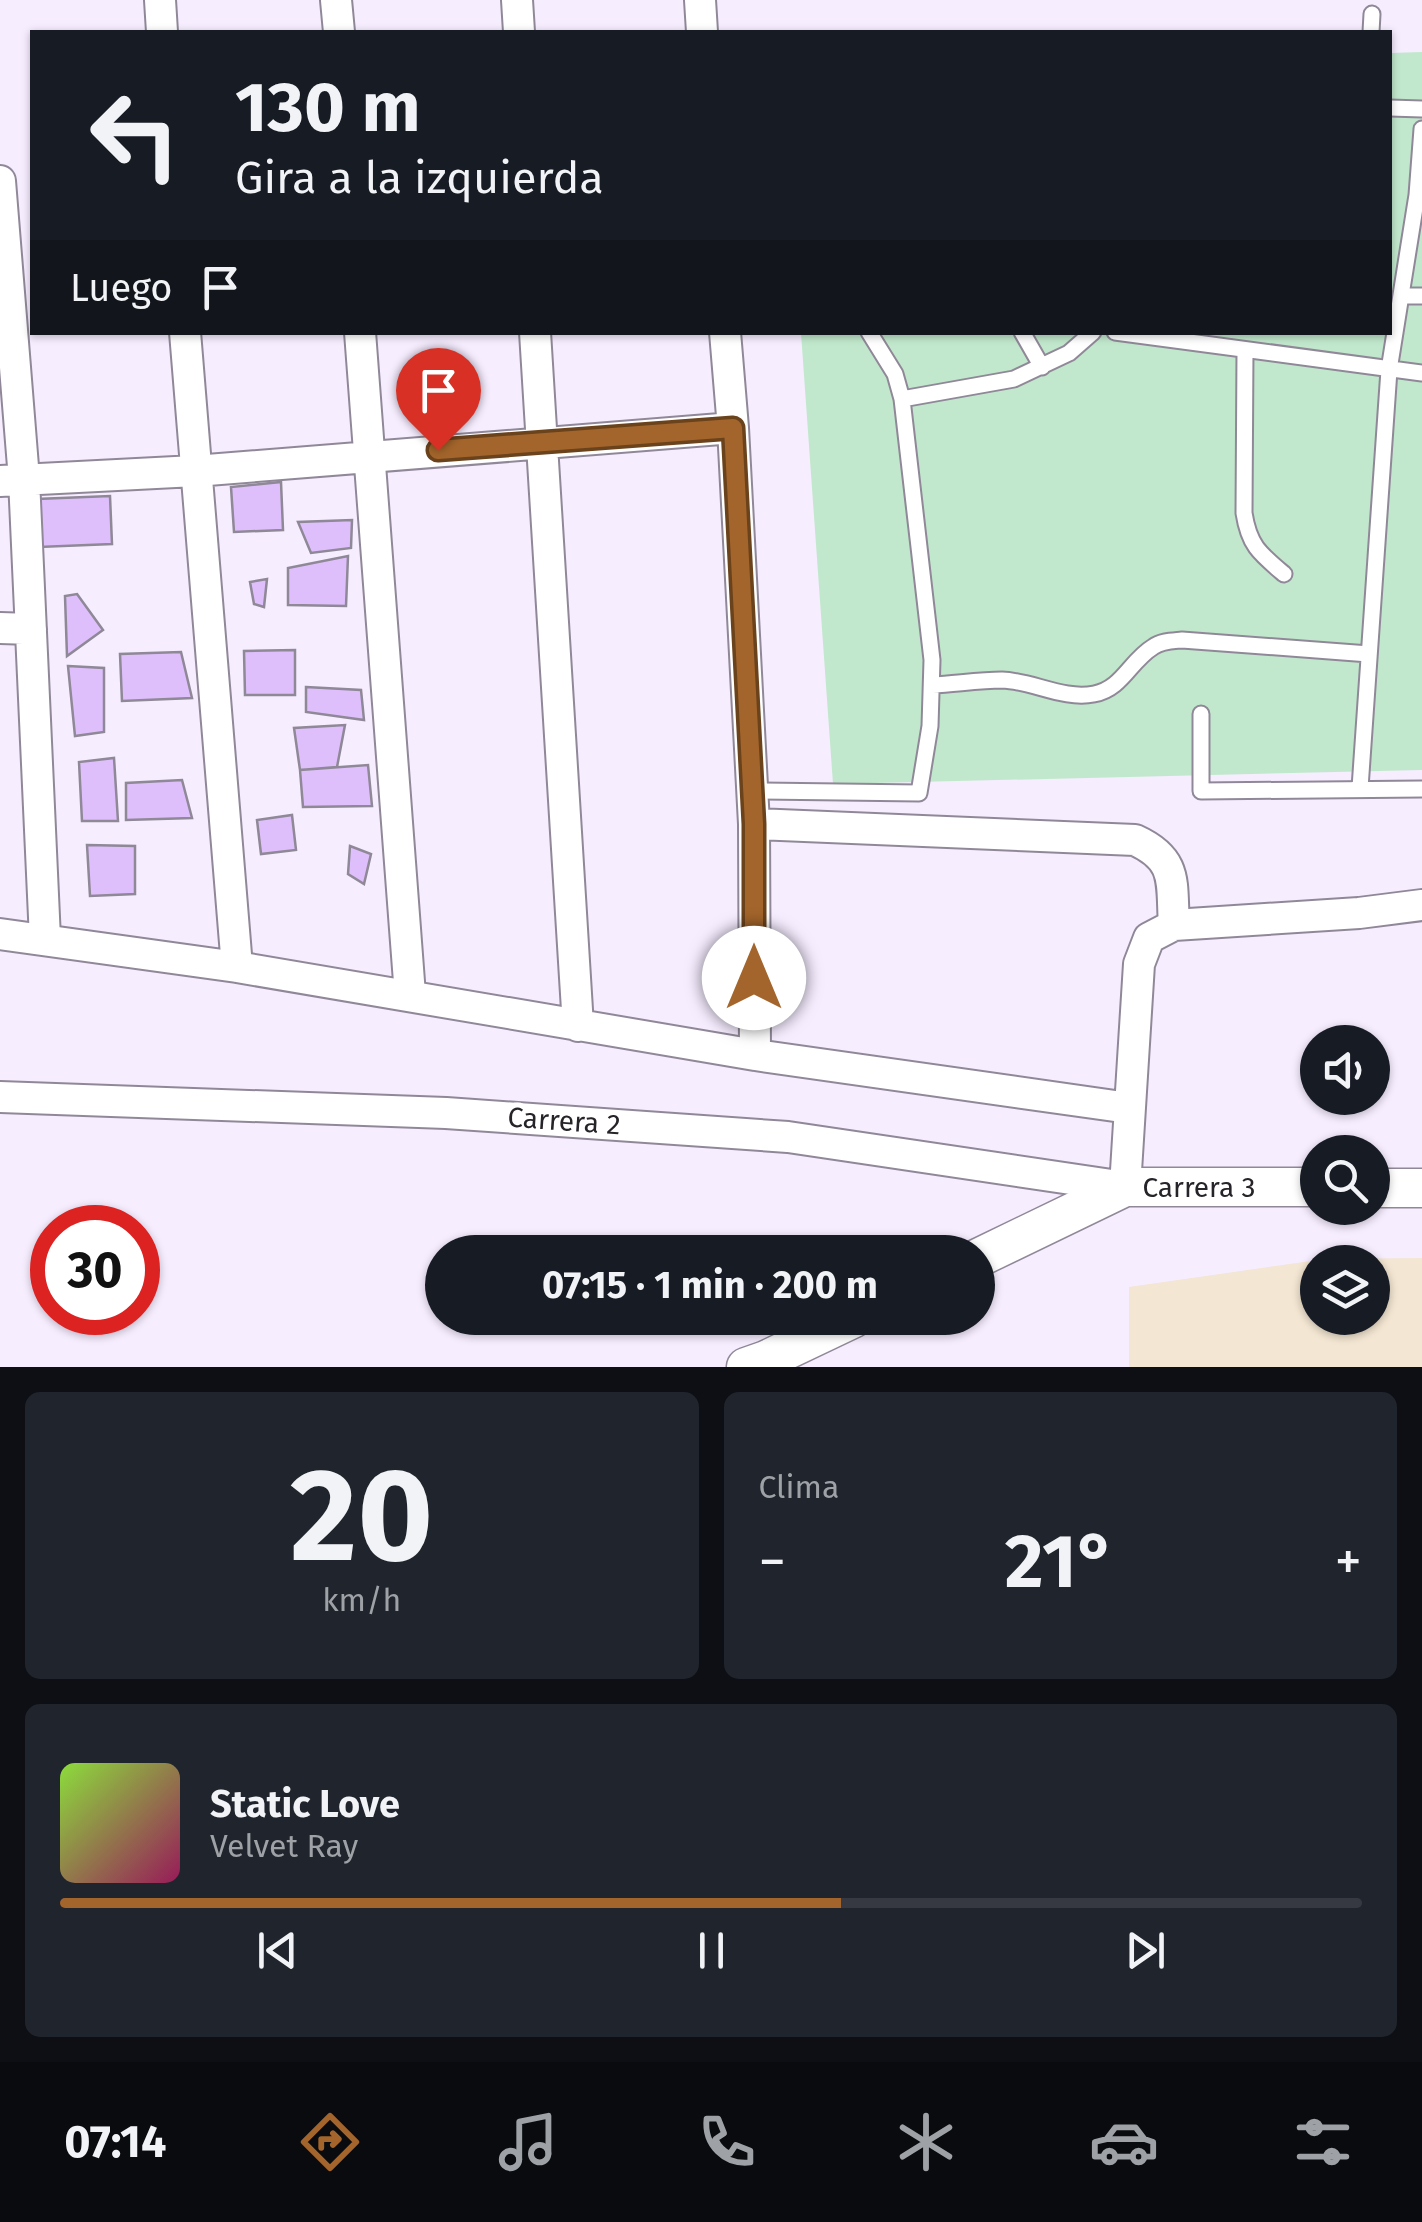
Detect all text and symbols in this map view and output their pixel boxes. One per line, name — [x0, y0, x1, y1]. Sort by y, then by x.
text: 130 m — [235, 66, 421, 150]
icon: left — [70, 70, 200, 200]
text: Gira a la izquierda — [235, 151, 604, 205]
icon: arrive — [193, 260, 248, 315]
text: Luego — [70, 265, 173, 311]
pin — [396, 348, 481, 451]
icon: arrive — [411, 363, 466, 418]
position arrow — [702, 926, 806, 1030]
map controls — [1300, 1025, 1390, 1335]
button: sound — [1300, 1025, 1390, 1115]
street label: Carrera 2 — [506, 1101, 622, 1141]
button: search — [1300, 1135, 1390, 1225]
street label: Carrera 3 — [1142, 1171, 1256, 1204]
speed limit sign: 30 — [30, 1205, 160, 1335]
button: layers — [1300, 1245, 1390, 1335]
text: 07:15 · 1 min · 200 m — [542, 1262, 878, 1308]
text: 20 — [290, 1438, 433, 1594]
text: Clima — [759, 1468, 839, 1506]
text: 21° — [1005, 1517, 1116, 1607]
text: − — [759, 1529, 786, 1595]
text: + — [1335, 1529, 1362, 1595]
text: km/h — [322, 1581, 401, 1619]
text: Static Love — [210, 1781, 400, 1827]
text: Velvet Ray — [210, 1827, 358, 1865]
icon: previous — [250, 1923, 305, 1978]
icon: pause — [684, 1923, 739, 1978]
icon: next — [1118, 1923, 1173, 1978]
icon: directions — [295, 2107, 365, 2177]
icon: music — [493, 2107, 563, 2177]
icon: phone — [692, 2107, 762, 2177]
icon: climate — [891, 2107, 961, 2177]
icon: car — [1089, 2107, 1159, 2177]
icon: filters — [1288, 2107, 1358, 2177]
text: 07:14 — [64, 2115, 166, 2169]

